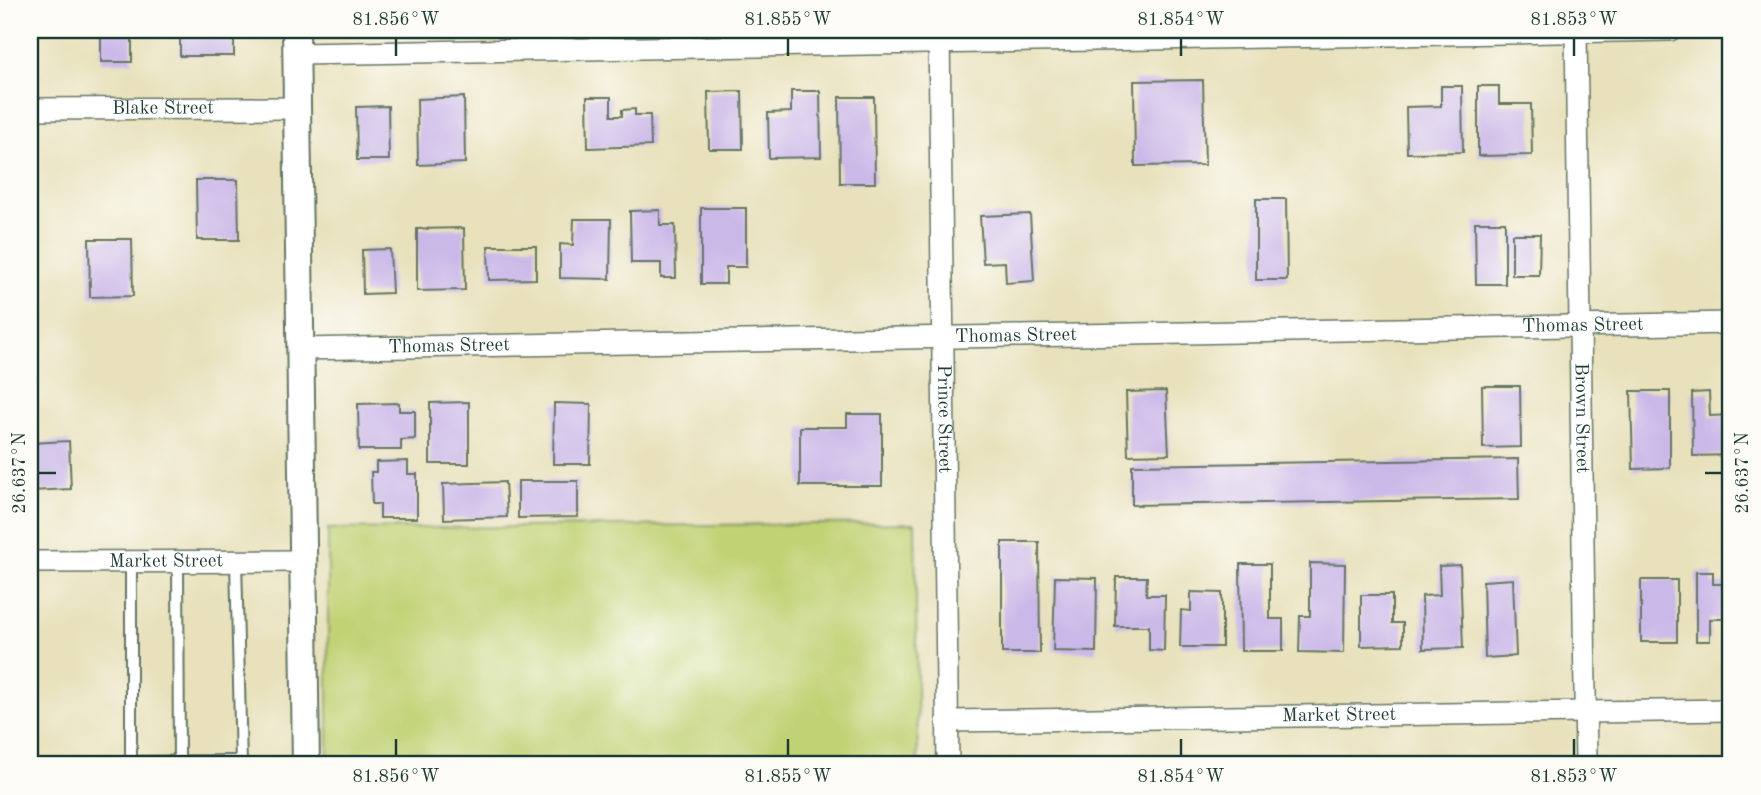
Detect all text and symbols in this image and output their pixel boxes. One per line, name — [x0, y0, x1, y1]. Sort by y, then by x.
text: 81.856°W — [353, 11, 439, 29]
text: 81.855°W — [745, 11, 831, 29]
text: 81.854°W — [1138, 11, 1224, 29]
text: 81.853°W — [1531, 11, 1617, 29]
street label: Blake Street — [112, 99, 214, 118]
street label: Thomas Street — [1522, 315, 1644, 336]
street label: Thomas Street — [955, 325, 1077, 347]
street label: Thomas Street — [388, 336, 510, 357]
street label: Brown Street — [1571, 362, 1592, 473]
street label: Prince Street — [934, 364, 954, 474]
text: 26.637°N — [11, 432, 29, 514]
text: 26.637°N — [1734, 432, 1752, 514]
street label: Market Street — [109, 552, 223, 571]
street label: Market Street — [1282, 705, 1396, 726]
text: 81.856°W — [353, 768, 439, 786]
text: 81.855°W — [745, 768, 831, 786]
text: 81.854°W — [1138, 768, 1224, 786]
text: 81.853°W — [1531, 768, 1617, 786]

